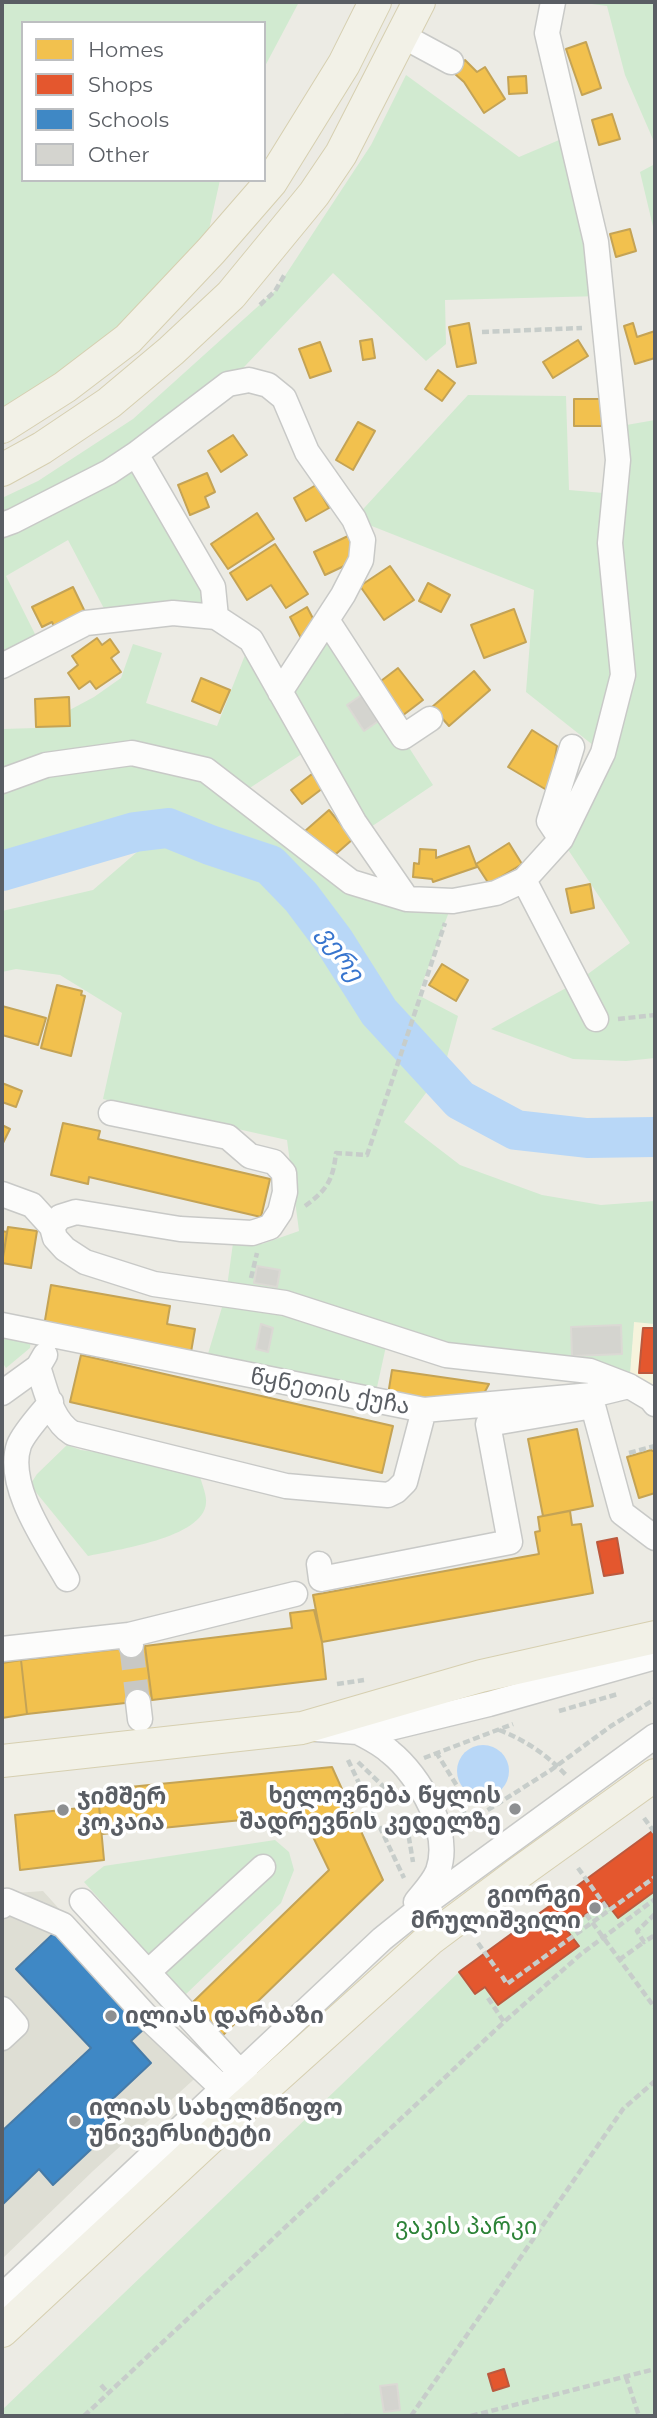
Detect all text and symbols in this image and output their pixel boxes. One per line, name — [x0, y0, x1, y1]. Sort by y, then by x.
legend — [21, 21, 266, 182]
text: Homes — [88, 37, 163, 62]
text: Shops — [88, 72, 153, 97]
text: Schools — [88, 107, 169, 132]
text: Other — [88, 142, 150, 167]
water label: ვერე — [311, 921, 369, 987]
street label: წყნეთის ქუჩა — [248, 1363, 412, 1421]
place label: ხელოვნება წყლის შადრევნის კედელზე — [239, 1782, 501, 1836]
place label: ჯიმშერ კოკაია — [77, 1783, 166, 1837]
marker: ხელოვნება წყლის შადრევნის კედელზე — [507, 1801, 523, 1817]
marker: ჯიმშერ კოკაია — [55, 1802, 71, 1818]
place label: გიორგი მრულიშვილი — [411, 1881, 581, 1935]
marker: გიორგი მრულიშვილი — [587, 1900, 603, 1916]
place label: ილიას დარბაზი — [125, 2002, 324, 2030]
marker: ილიას დარბაზი — [103, 2008, 119, 2024]
place label: ილიას სახელმწიფო უნივერსიტეტი — [89, 2094, 343, 2148]
marker: ილიას სახელმწიფო უნივერსიტეტი — [67, 2113, 83, 2129]
park label: ვაკის პარკი — [395, 2213, 537, 2241]

